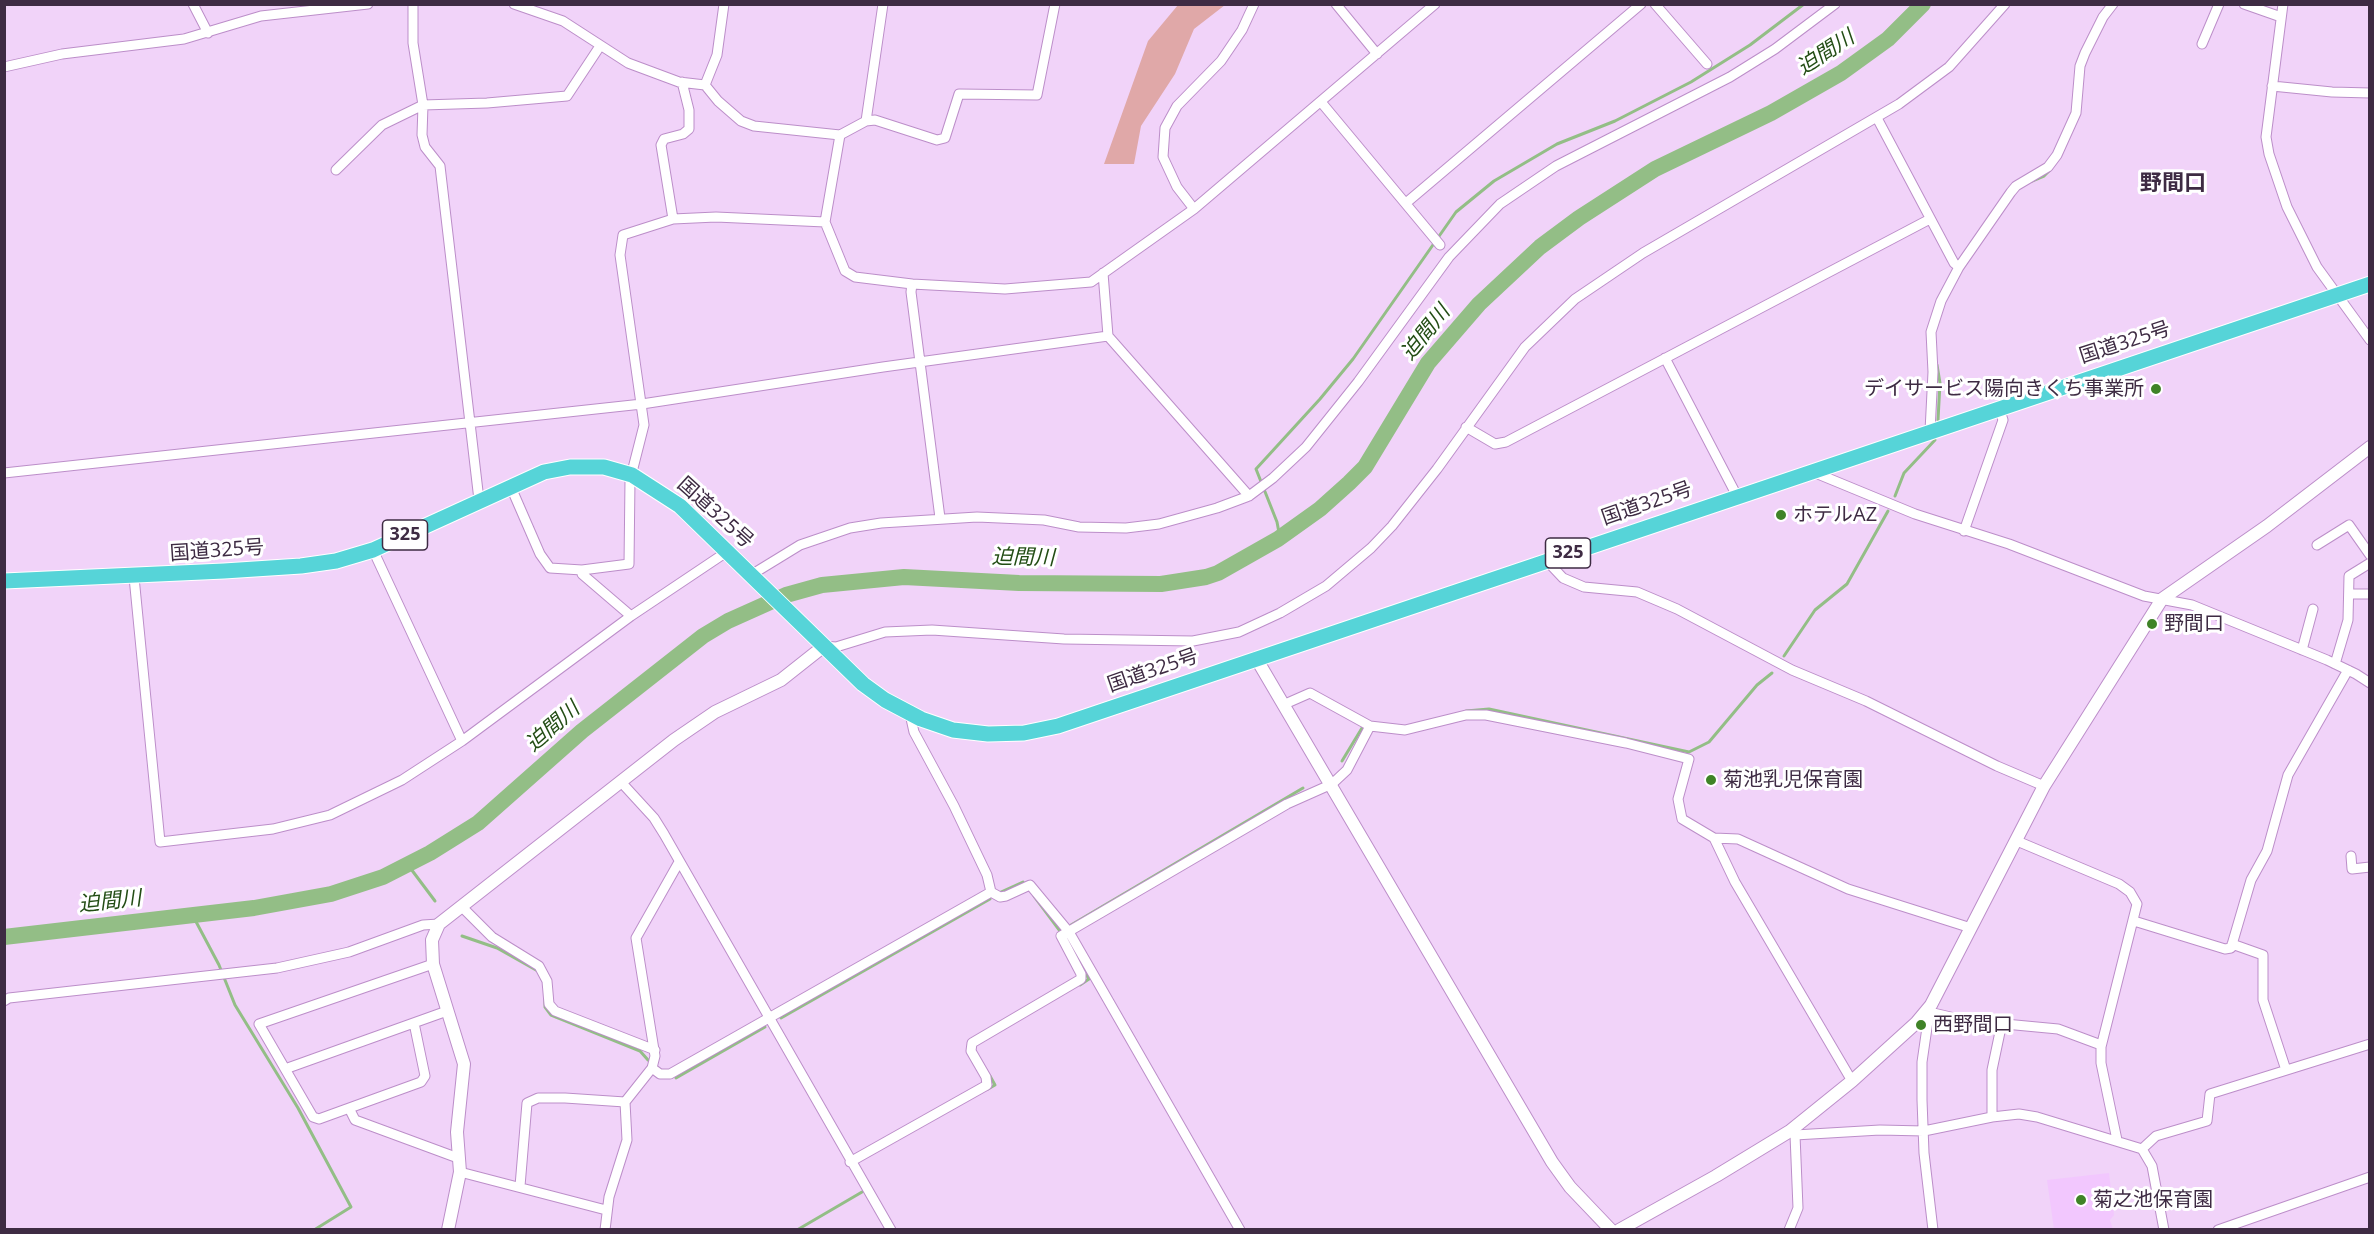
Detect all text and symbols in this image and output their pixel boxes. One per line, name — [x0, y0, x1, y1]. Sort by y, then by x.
water label: 迫間川 — [1793, 25, 1859, 81]
district label: 野間口 — [2140, 171, 2206, 197]
water label: 迫間川 — [1396, 301, 1456, 365]
street label: 国道325号 — [2076, 317, 2174, 369]
place label: デイサービス陽向きくち事業所 — [1864, 377, 2144, 401]
marker: デイサービス陽向きくち事業所 — [2149, 382, 2163, 396]
street label: 国道325号 — [672, 473, 758, 553]
street label: 国道325号 — [1599, 477, 1695, 531]
place label: ホテルAZ — [1793, 503, 1877, 527]
marker: ホテルAZ — [1774, 508, 1788, 522]
road number: 325 — [382, 520, 428, 550]
street label: 国道325号 — [169, 536, 265, 566]
road number: 325 — [1546, 538, 1590, 568]
water label: 迫間川 — [991, 545, 1055, 571]
place label: 野間口 — [2164, 612, 2224, 636]
marker: 野間口 — [2145, 617, 2159, 631]
street label: 国道325号 — [1105, 644, 1201, 698]
water label: 迫間川 — [521, 697, 585, 757]
place label: 菊池乳児保育園 — [1723, 768, 1863, 792]
marker: 菊池乳児保育園 — [1704, 773, 1718, 787]
water label: 迫間川 — [77, 886, 143, 918]
place label: 西野間口 — [1933, 1013, 2013, 1037]
marker: 西野間口 — [1914, 1018, 1928, 1032]
place label: 菊之池保育園 — [2093, 1188, 2213, 1212]
marker: 菊之池保育園 — [2074, 1193, 2088, 1207]

